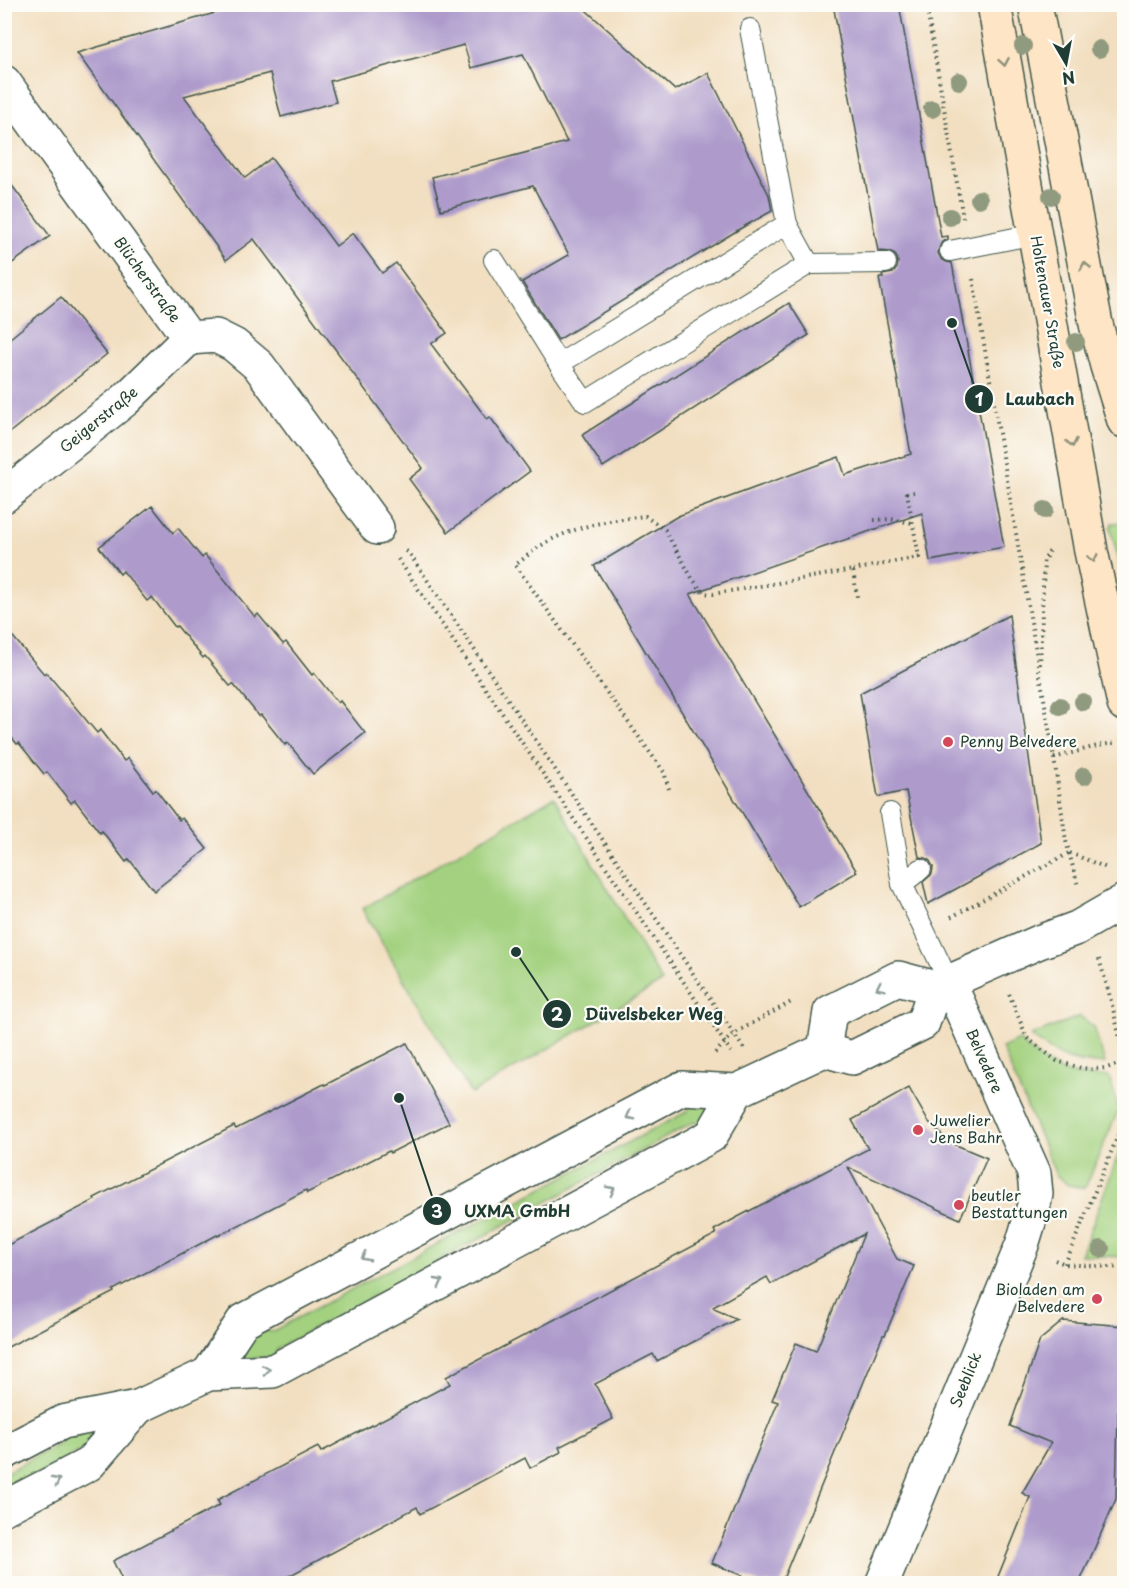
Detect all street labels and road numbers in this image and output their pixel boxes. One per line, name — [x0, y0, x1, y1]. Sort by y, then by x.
street label: Blücherstraße — [109, 231, 187, 327]
street label: Holtenauer Straße — [1025, 234, 1071, 370]
street label: Geigerstraße — [54, 380, 142, 458]
street label: Belvedere — [961, 1024, 1010, 1096]
street label: Seeblick — [943, 1348, 986, 1411]

